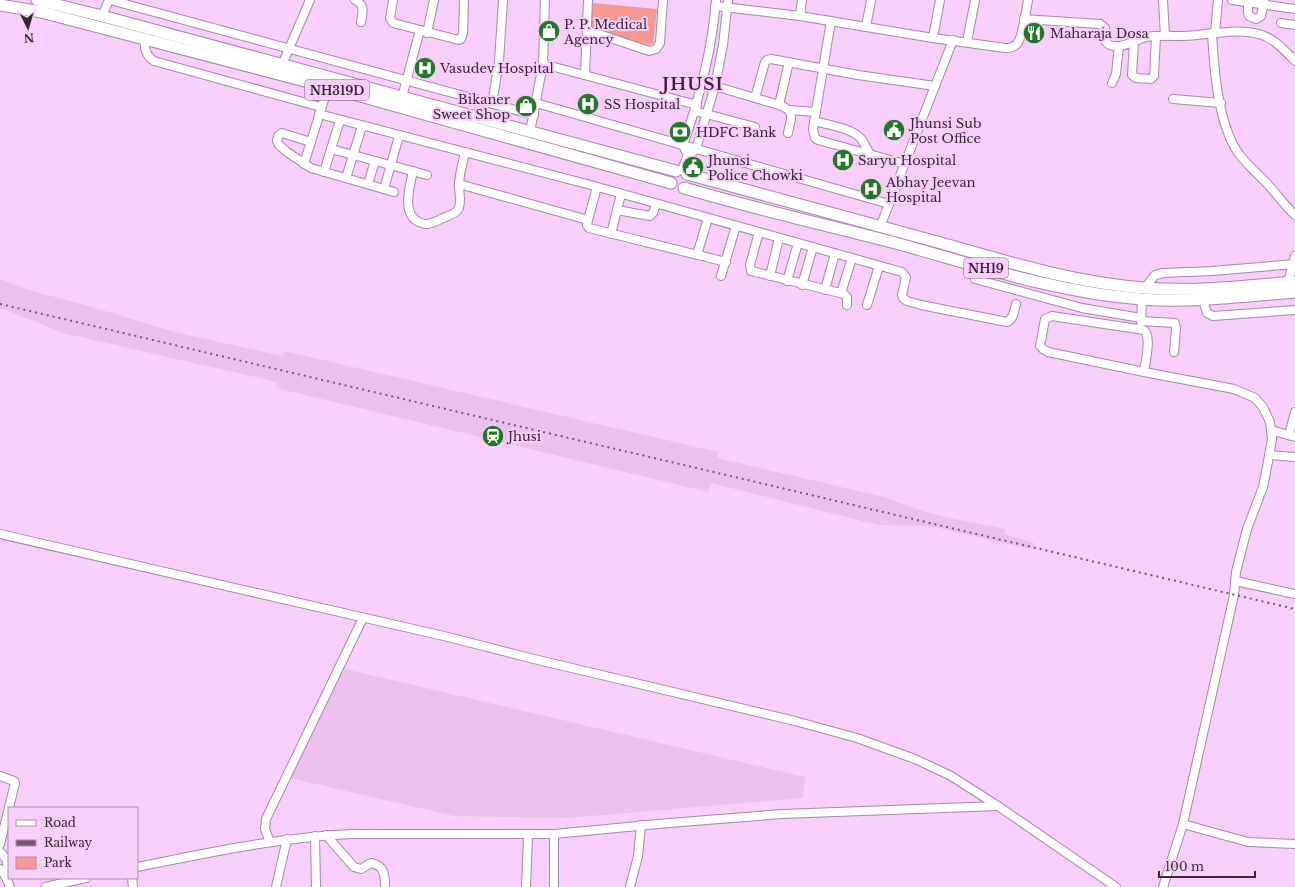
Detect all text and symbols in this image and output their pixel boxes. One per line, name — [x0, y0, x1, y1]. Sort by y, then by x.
north arrow — [8, 8, 48, 48]
place label: P. P. Medical Agency — [563, 16, 647, 48]
shop icon: P. P. Medical Agency — [536, 18, 562, 44]
restaurant icon: Maharaja Dosa — [1021, 20, 1047, 46]
place label: Maharaja Dosa — [1050, 25, 1150, 42]
text: N — [22, 31, 35, 45]
hospital icon: Vasudev Hospital — [412, 55, 438, 81]
place label: Vasudev Hospital — [439, 60, 554, 77]
district label: JHUSI — [659, 74, 724, 95]
road number: NH319D — [305, 80, 369, 100]
place label: Bikaner Sweet Shop — [433, 91, 511, 123]
hospital icon: SS Hospital — [575, 91, 601, 117]
shop icon: Bikaner Sweet Shop — [513, 93, 539, 119]
place label: SS Hospital — [604, 96, 680, 113]
place label: Jhunsi Sub Post Office — [908, 115, 981, 147]
public building icon: Jhunsi Sub Post Office — [881, 117, 907, 143]
bank icon: HDFC Bank — [667, 119, 693, 145]
place label: HDFC Bank — [696, 124, 776, 141]
hospital icon: Saryu Hospital — [830, 147, 856, 173]
place label: Jhunsi Police Chowki — [706, 152, 803, 184]
place label: Saryu Hospital — [858, 152, 956, 169]
public building icon: Jhunsi Police Chowki — [680, 154, 706, 180]
place label: Abhay Jeevan Hospital — [885, 174, 976, 206]
hospital icon: Abhay Jeevan Hospital — [858, 176, 884, 202]
road number: NH19 — [964, 258, 1008, 278]
station icon: Jhusi — [480, 423, 506, 449]
place label: Jhusi — [506, 428, 542, 445]
legend — [8, 807, 138, 879]
text: Road — [44, 815, 76, 830]
text: Railway — [44, 835, 93, 850]
scale bar — [1159, 853, 1255, 879]
text: Park — [44, 855, 72, 870]
text: 100 m — [1165, 859, 1204, 874]

